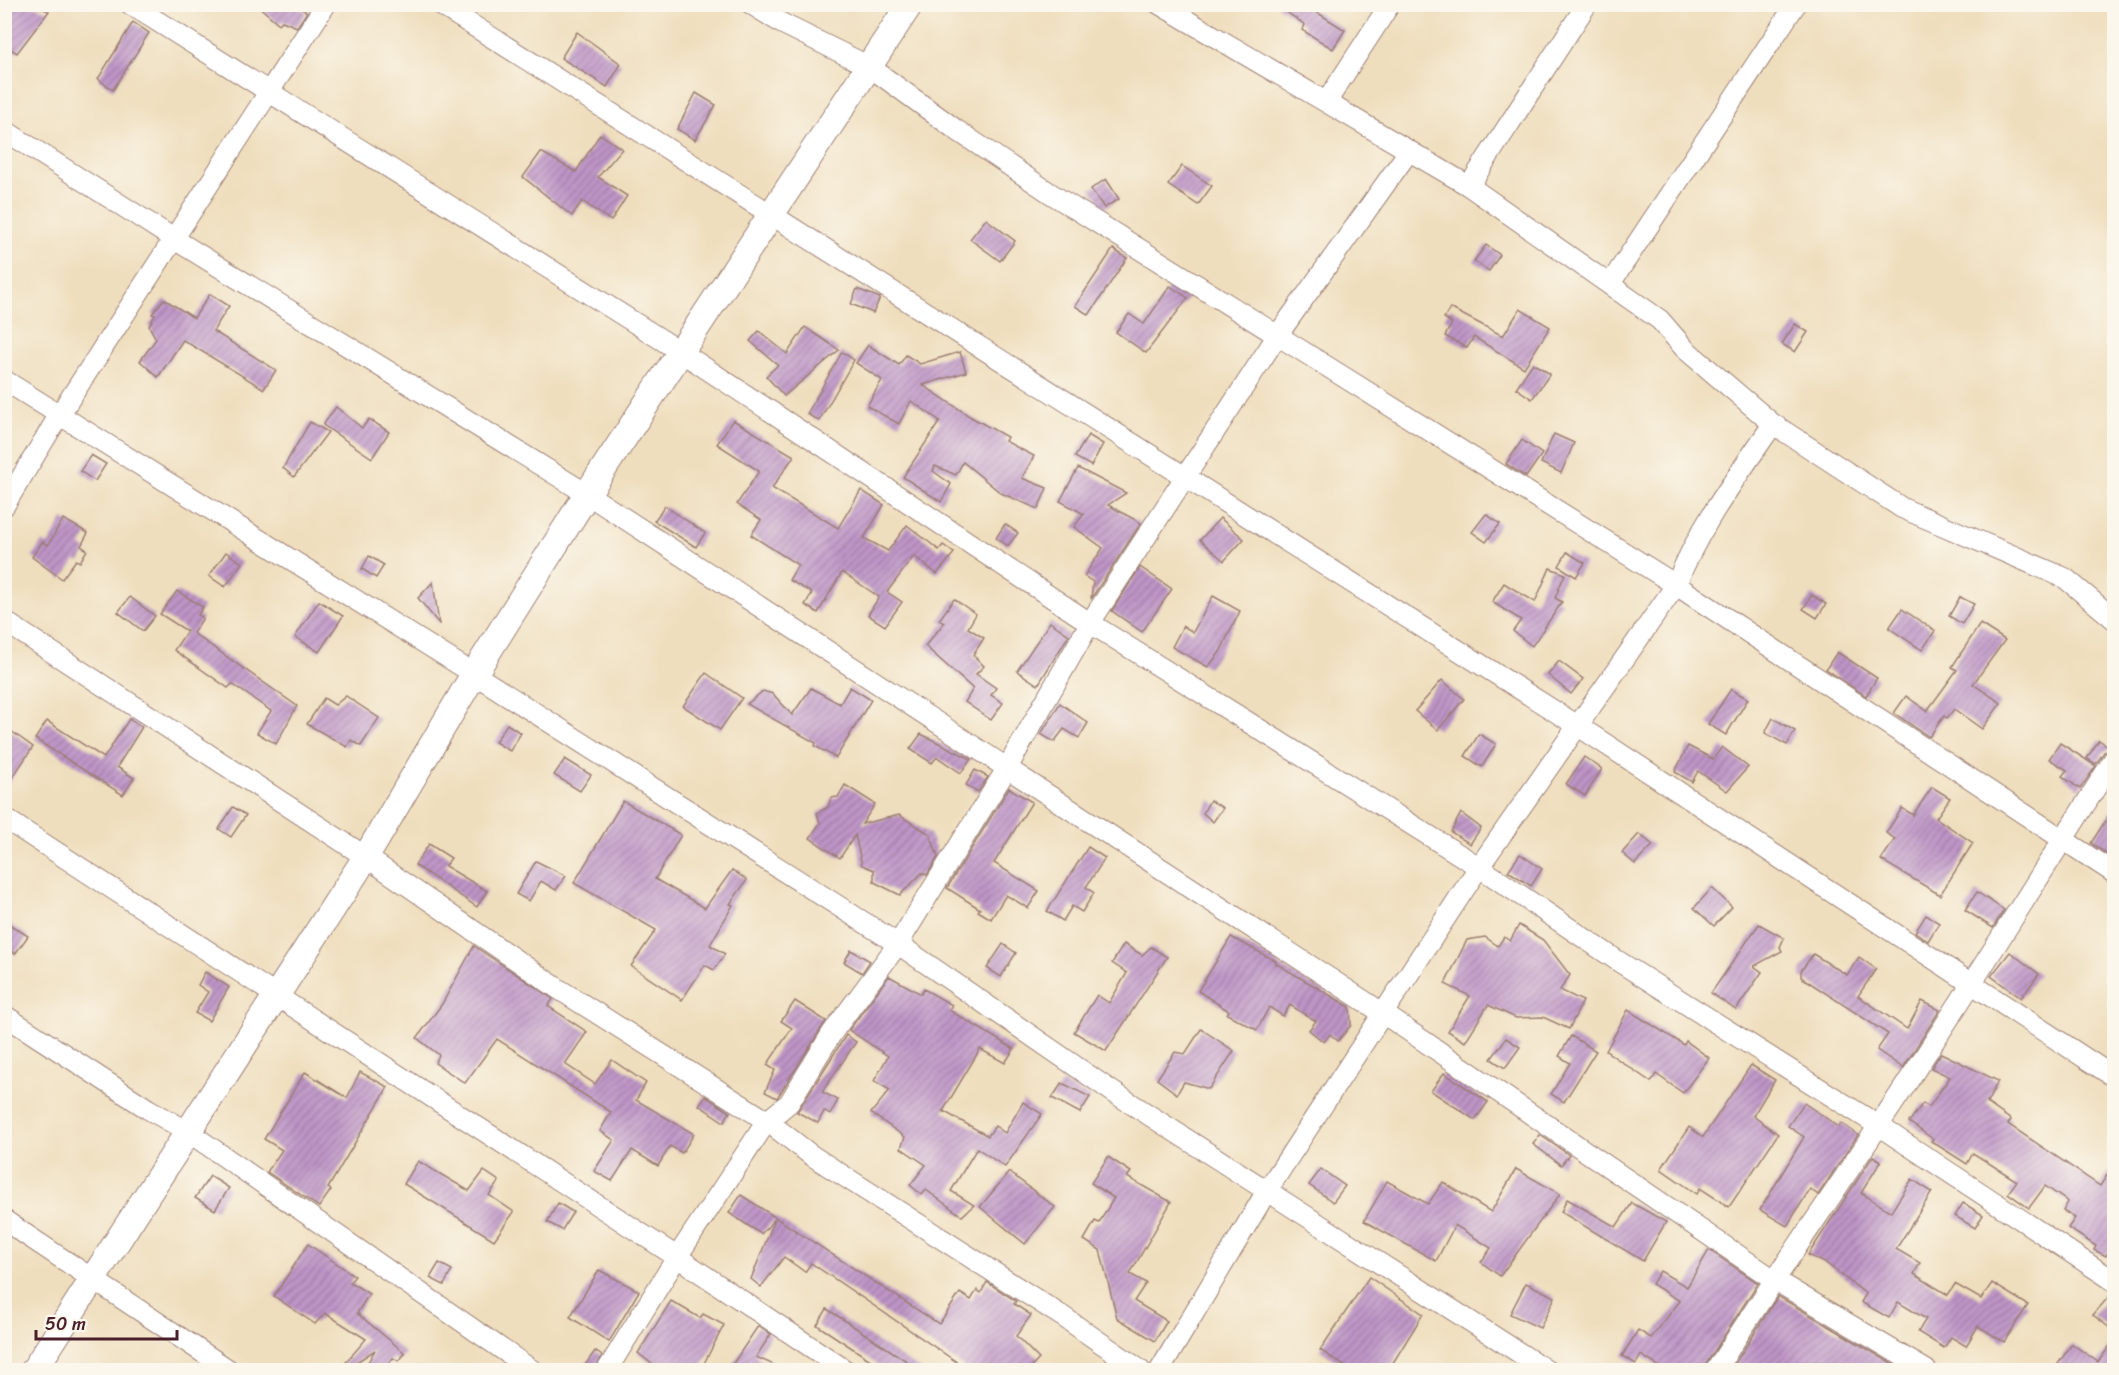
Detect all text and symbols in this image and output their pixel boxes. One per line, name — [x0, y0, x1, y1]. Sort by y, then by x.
scale bar — [36, 1303, 177, 1341]
text: 50 m — [45, 1308, 86, 1340]

